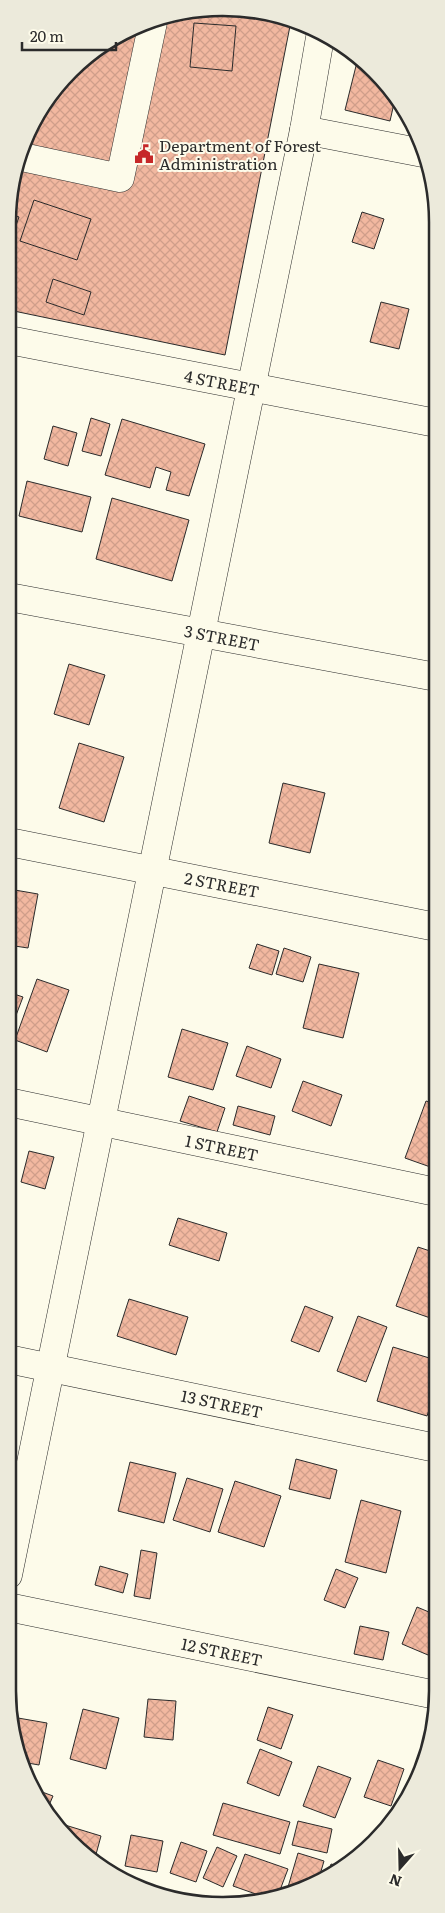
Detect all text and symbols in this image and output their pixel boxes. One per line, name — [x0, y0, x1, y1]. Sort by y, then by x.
scale bar — [22, 20, 116, 52]
text: 20 m — [30, 24, 64, 47]
place label: Department of Forest Administration — [159, 133, 321, 175]
public building icon: Department of Forest Administration — [133, 143, 155, 165]
street label: 4 STREET — [182, 363, 262, 401]
street label: 3 STREET — [182, 618, 262, 656]
street label: 2 STREET — [183, 865, 262, 903]
street label: 1 STREET — [183, 1128, 261, 1166]
street label: 13 STREET — [179, 1383, 265, 1423]
street label: 12 STREET — [179, 1631, 265, 1671]
north arrow — [375, 1843, 425, 1893]
text: N — [386, 1870, 404, 1893]

